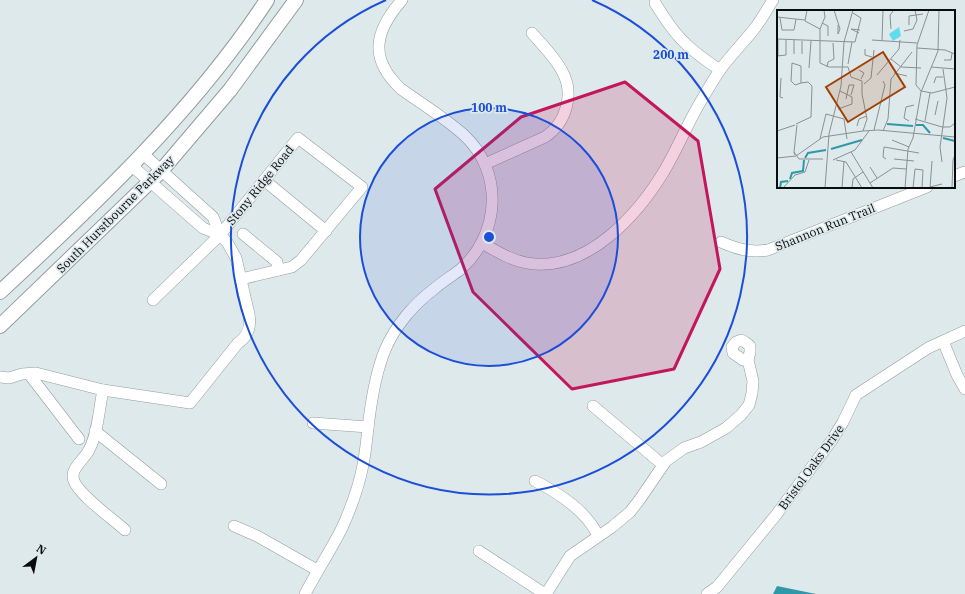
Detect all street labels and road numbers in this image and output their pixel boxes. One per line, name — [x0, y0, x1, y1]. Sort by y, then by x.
street label: Stony Ridge Road — [223, 142, 297, 228]
street label: South Hurstbourne Parkway — [53, 152, 177, 276]
street label: Shannon Run Trail — [773, 200, 878, 254]
street label: Bristol Oaks Drive — [775, 422, 847, 512]

